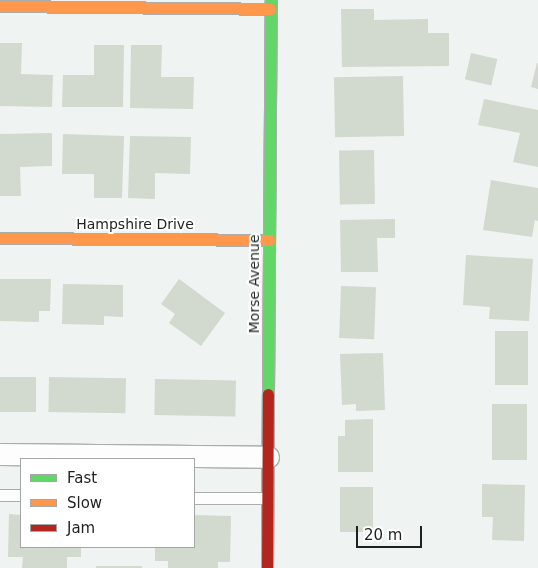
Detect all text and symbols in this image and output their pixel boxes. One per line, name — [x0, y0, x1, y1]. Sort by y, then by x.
street label: Hampshire Drive — [76, 216, 194, 232]
street label: Morse Avenue — [246, 235, 262, 333]
legend — [20, 458, 195, 548]
text: Fast — [67, 469, 97, 487]
text: Slow — [67, 494, 102, 512]
scale bar — [358, 516, 424, 548]
text: Jam — [67, 519, 95, 537]
text: 20 m — [364, 526, 402, 544]

